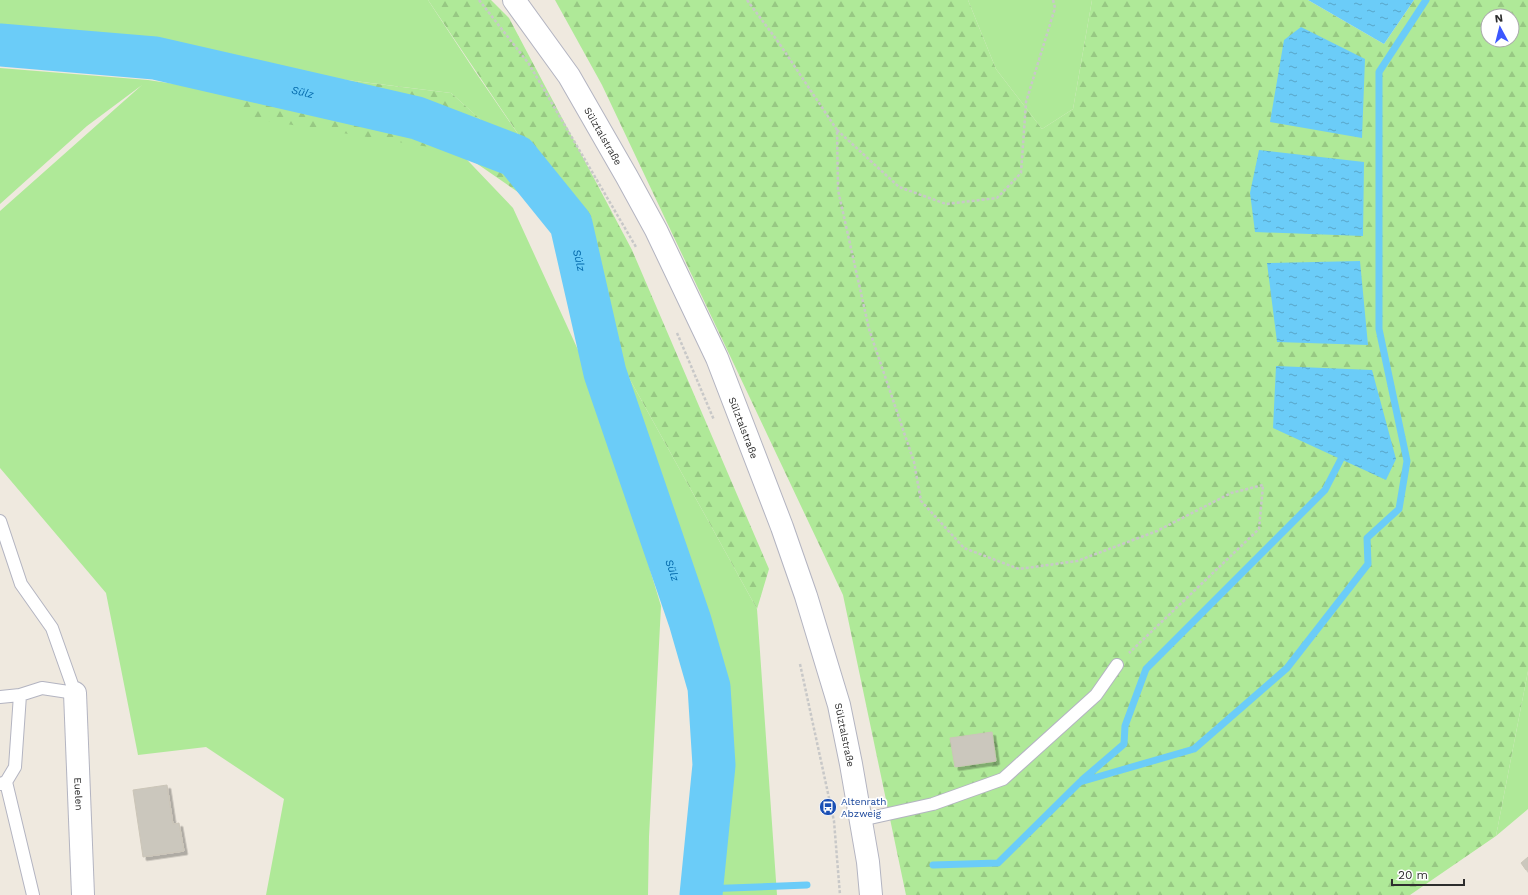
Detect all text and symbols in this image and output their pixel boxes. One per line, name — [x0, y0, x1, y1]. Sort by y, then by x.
north arrow — [1480, 8, 1520, 48]
text: N — [1494, 12, 1504, 26]
water label: Sülz — [290, 83, 315, 101]
street label: Sülztalstraße — [582, 105, 624, 167]
water label: Sülz — [570, 248, 588, 273]
street label: Sülztalstraße — [726, 395, 760, 460]
water label: Sülz — [662, 557, 682, 583]
street label: Sülztalstraße — [833, 702, 856, 768]
street label: Euelen — [72, 777, 85, 811]
place label: Altenrath Abzweig — [841, 796, 886, 819]
bus stop icon: Altenrath Abzweig — [818, 797, 838, 817]
scale bar — [1392, 861, 1464, 887]
text: 20 m — [1398, 868, 1428, 882]

